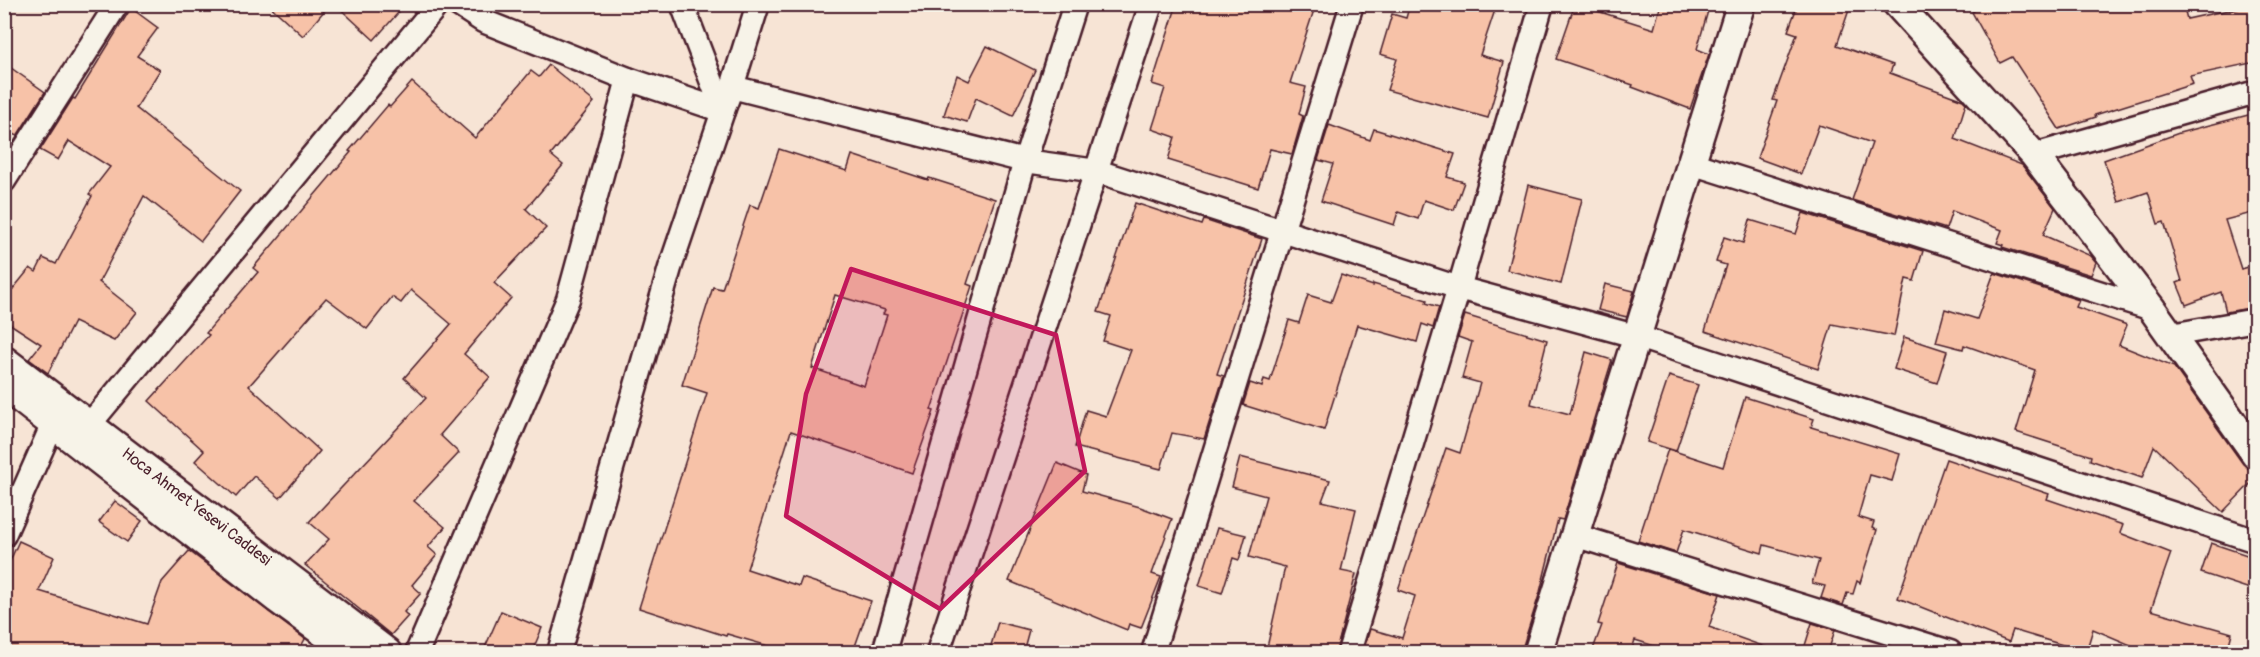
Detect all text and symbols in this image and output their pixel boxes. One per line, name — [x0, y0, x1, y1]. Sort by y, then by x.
street label: Hoca Ahmet Yesevi Caddesi — [118, 443, 275, 570]

